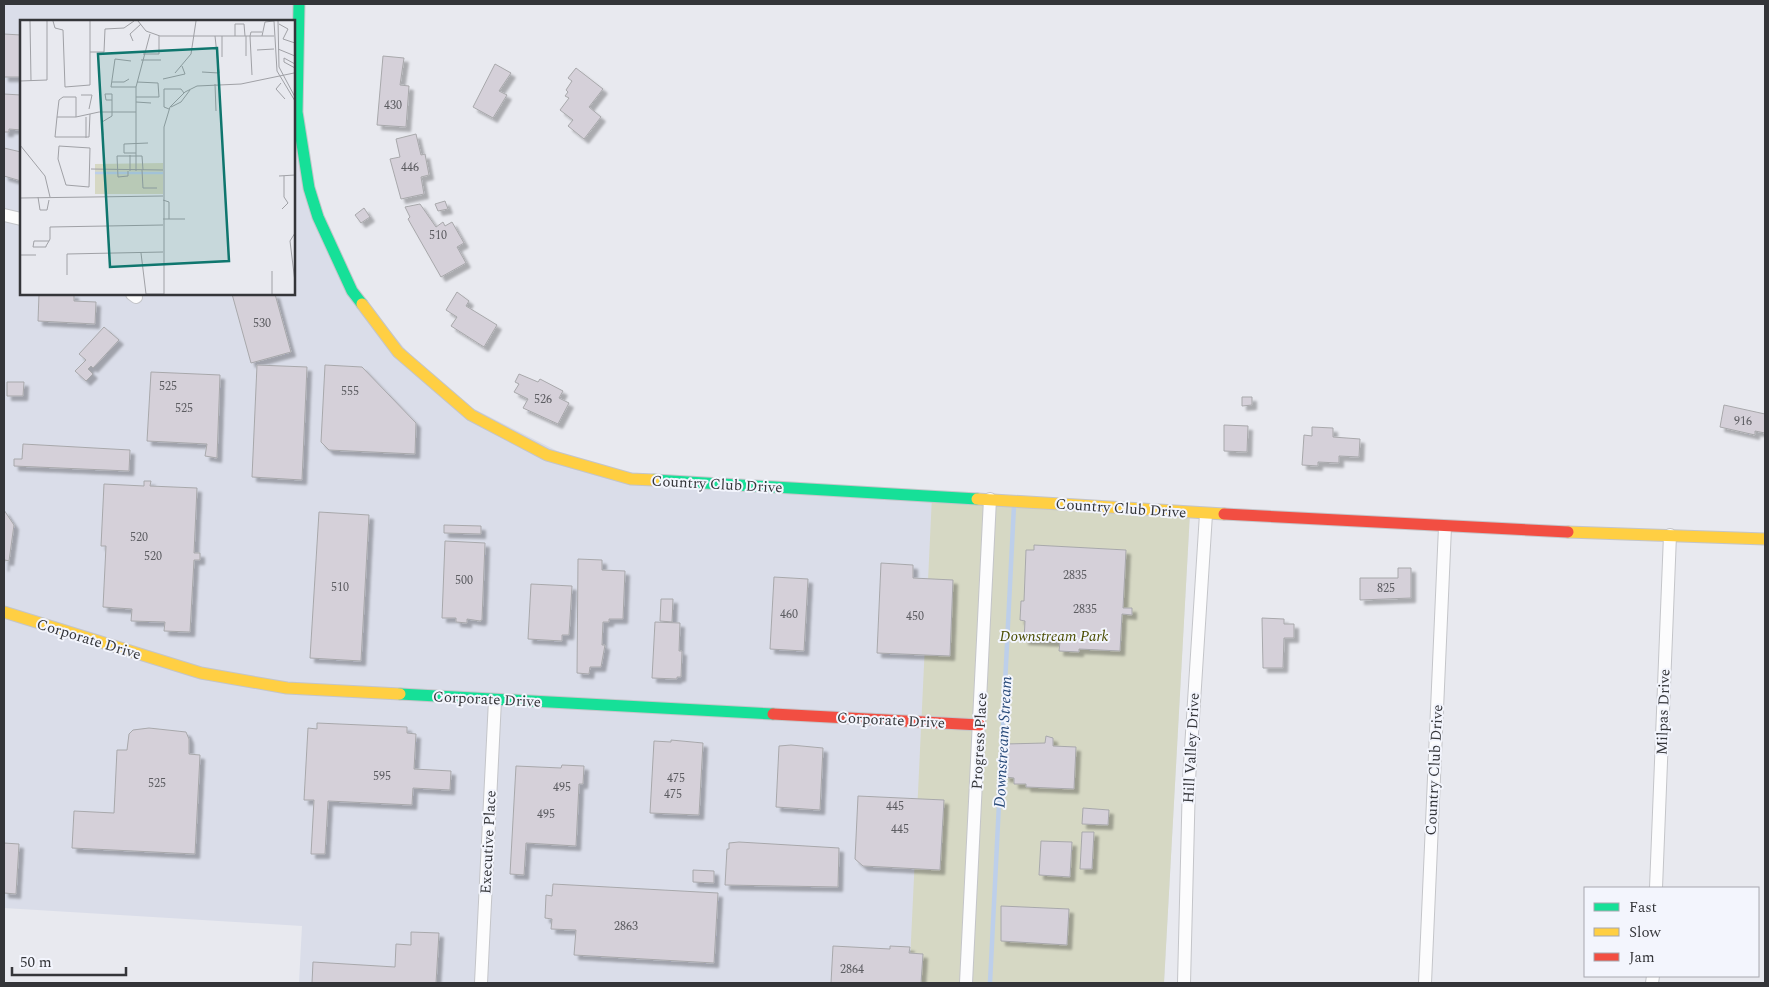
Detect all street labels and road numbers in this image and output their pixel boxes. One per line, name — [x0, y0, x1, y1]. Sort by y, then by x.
street label: Country Club Drive — [651, 470, 783, 499]
street label: Country Club Drive — [1055, 492, 1187, 525]
street label: Corporate Drive — [34, 613, 144, 666]
street label: Milpas Drive — [1650, 668, 1676, 756]
street label: Corporate Drive — [432, 685, 542, 714]
street label: Progress Place — [965, 692, 994, 790]
street label: Hill Valley Drive — [1177, 692, 1206, 804]
street label: Country Club Drive — [1420, 704, 1449, 836]
street label: Corporate Drive — [836, 706, 946, 735]
street label: Executive Place — [474, 790, 503, 895]

